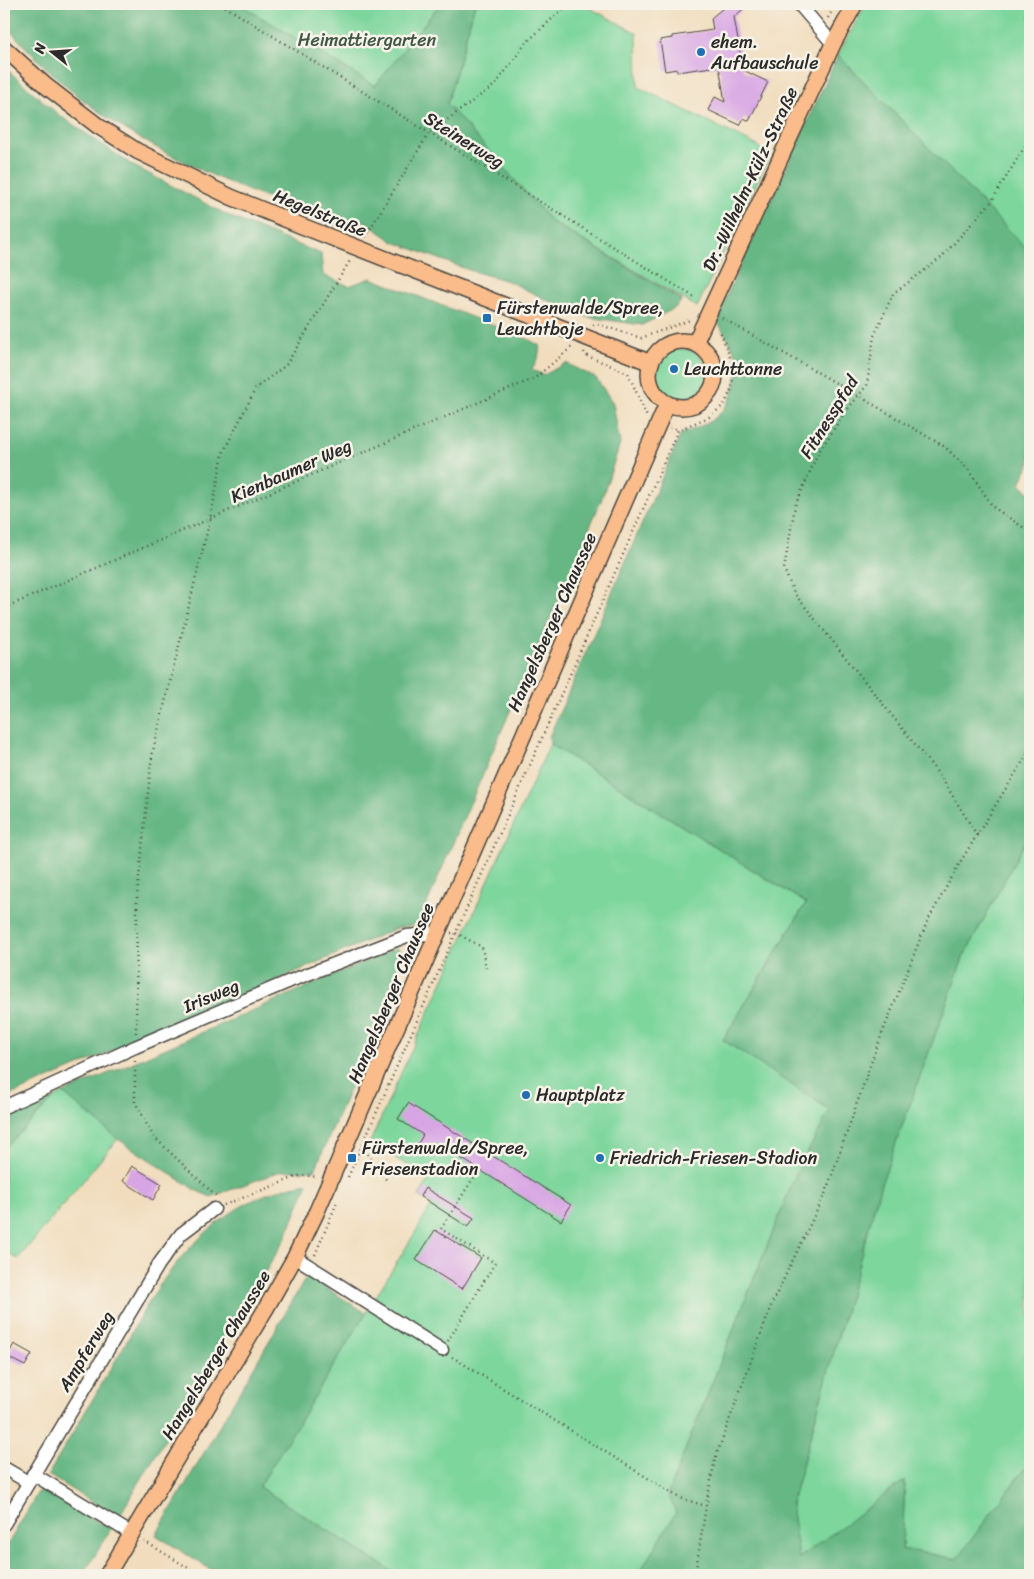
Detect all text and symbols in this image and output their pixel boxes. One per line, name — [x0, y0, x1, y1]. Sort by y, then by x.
park label: Heimattiergarten — [298, 24, 437, 56]
place label: ehem. Aufbauschule — [710, 26, 819, 79]
north arrow — [28, 28, 78, 78]
text: N — [26, 40, 54, 58]
marker: ehem. Aufbauschule — [695, 46, 707, 58]
street label: Dr.-Wilhelm-Külz-Straße — [693, 81, 807, 277]
street label: Steinerweg — [417, 103, 511, 177]
street label: Hegelstraße — [268, 180, 372, 246]
place label: Fürstenwalde/Spree, Leuchtboje — [497, 292, 664, 345]
marker: Fürstenwalde/Spree, Leuchtboje — [481, 312, 493, 324]
place label: Leuchttonne — [684, 353, 782, 385]
marker: Leuchttonne — [668, 363, 680, 375]
street label: Fitnesspfad — [791, 368, 868, 465]
street label: Kienbaumer Weg — [225, 430, 357, 512]
street label: Hangelsberger Chaussee — [498, 527, 606, 717]
street label: Hangelsberger Chaussee — [338, 898, 444, 1088]
street label: Irisweg — [177, 970, 244, 1023]
place label: Hauptplatz — [536, 1079, 625, 1111]
marker: Hauptplatz — [520, 1089, 532, 1101]
place label: Fürstenwalde/Spree, Friesenstadion — [362, 1132, 529, 1185]
place label: Friedrich-Friesen-Stadion — [610, 1142, 817, 1174]
marker: Fürstenwalde/Spree, Friesenstadion — [346, 1152, 358, 1164]
marker: Friedrich-Friesen-Stadion — [594, 1152, 606, 1164]
street label: Hangelsberger Chaussee — [152, 1264, 280, 1446]
street label: Ampferweg — [48, 1304, 123, 1399]

